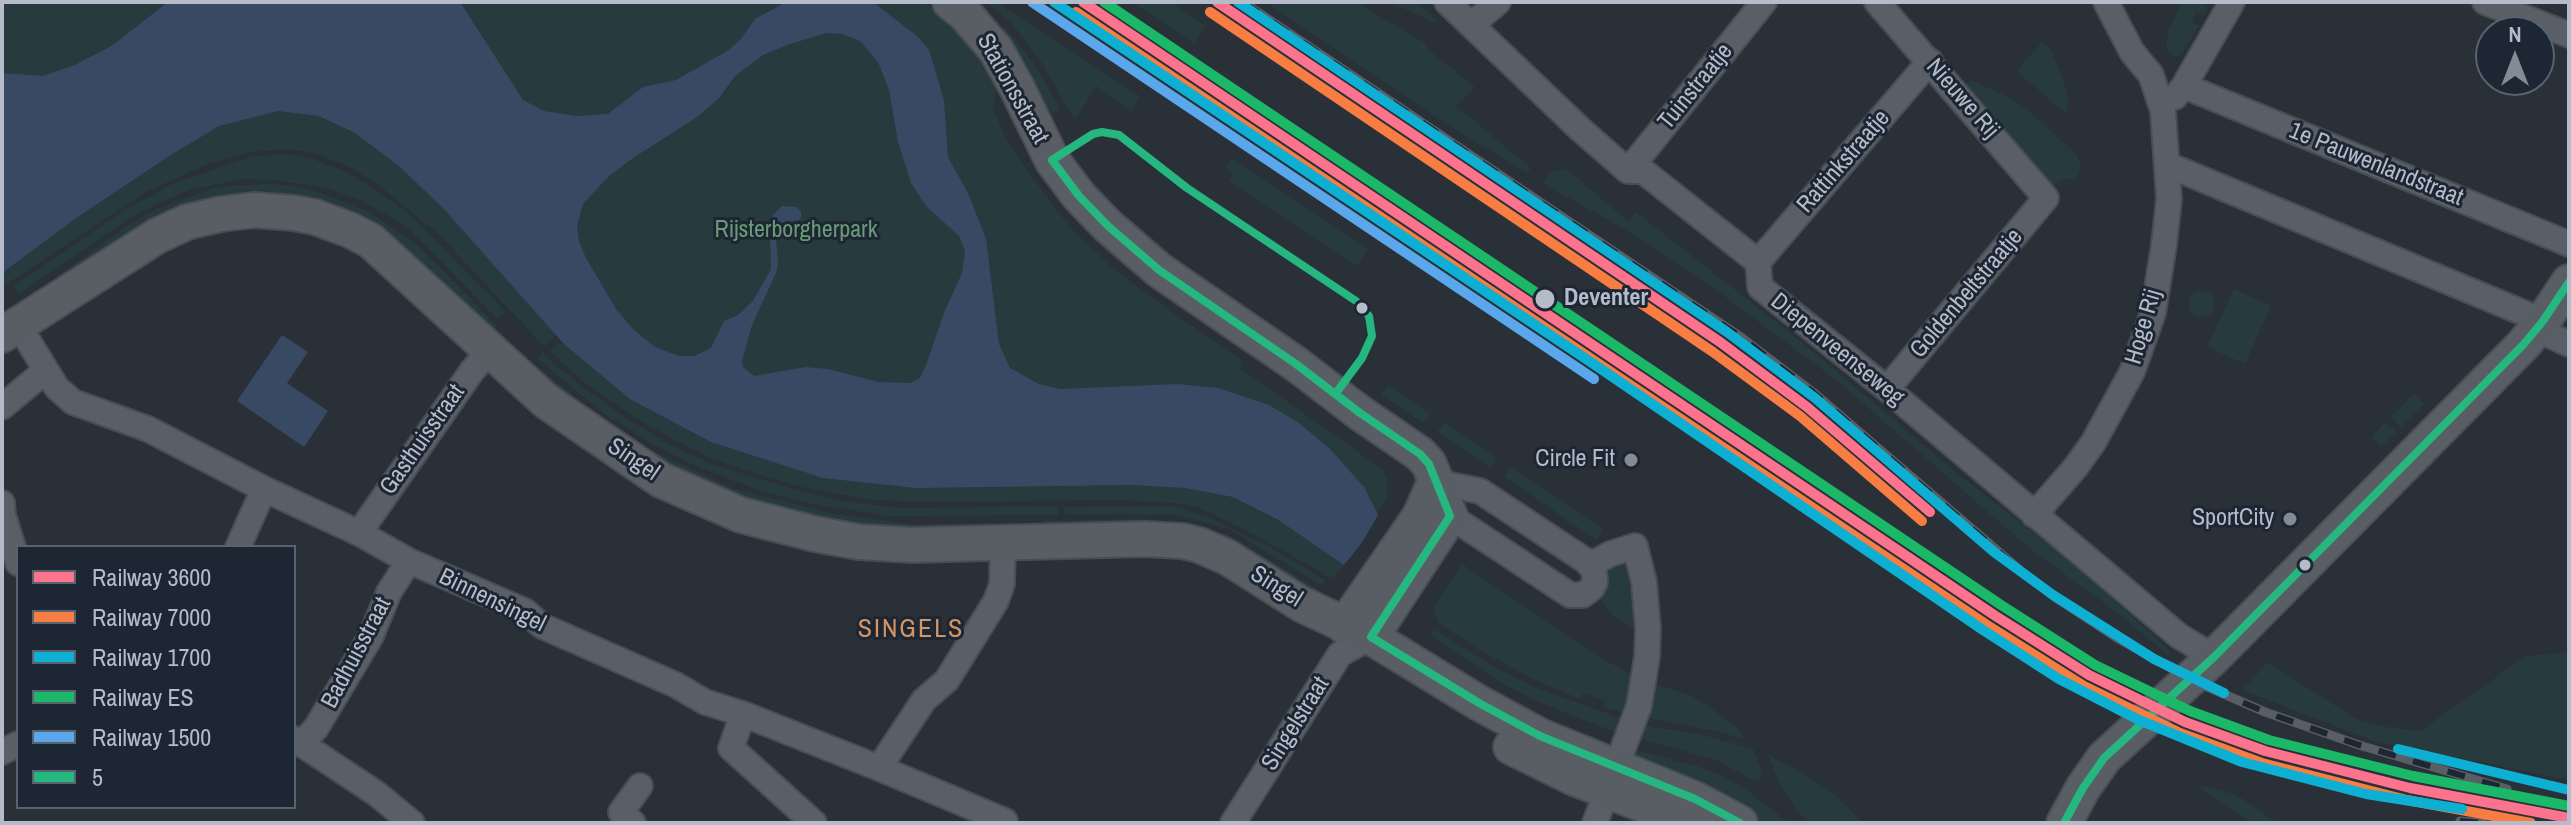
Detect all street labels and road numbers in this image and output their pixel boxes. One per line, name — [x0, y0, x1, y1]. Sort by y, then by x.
street label: Stationsstraat — [970, 29, 1054, 149]
street label: Tuinstraatje — [1653, 38, 1739, 136]
street label: Nieuwe Rij — [1920, 53, 2004, 145]
street label: Rattinkstraatje — [1792, 105, 1896, 219]
street label: 1e Pauwenlandstraat — [2285, 117, 2467, 213]
street label: Goldenbeltstraatje — [1905, 224, 2029, 364]
street label: Hoge Rij — [2120, 286, 2168, 368]
street label: Diepenveenseweg — [1765, 288, 1909, 412]
street label: Gasthuisstraat — [374, 379, 472, 501]
street label: Singel — [602, 432, 664, 488]
street label: Singel — [1245, 560, 1307, 614]
street label: Binnensingel — [434, 563, 550, 639]
street label: Badhuisstraat — [316, 593, 398, 713]
street label: Singelstraat — [1256, 672, 1336, 776]

